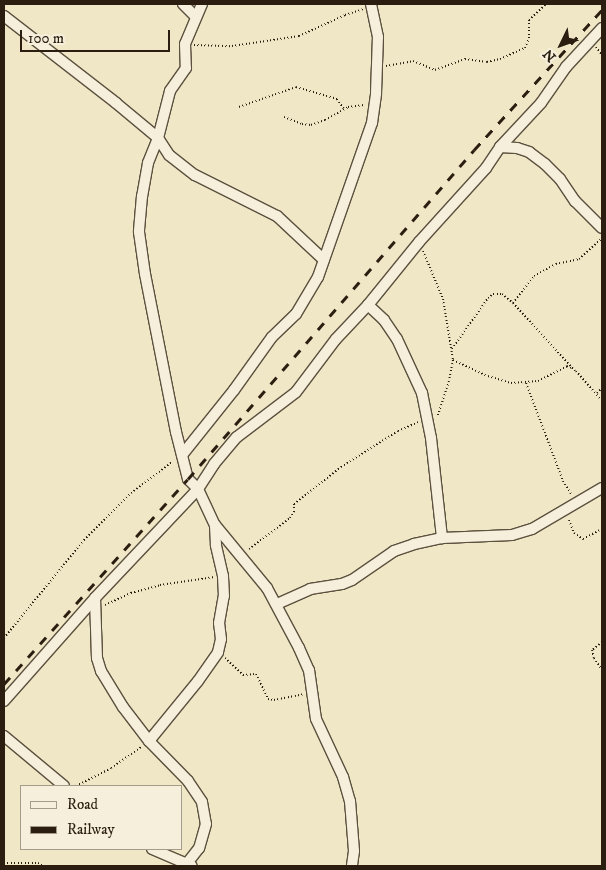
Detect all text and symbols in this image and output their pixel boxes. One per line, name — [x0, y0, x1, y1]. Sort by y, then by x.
scale bar — [22, 20, 172, 52]
north arrow — [536, 20, 586, 70]
text: 100 m — [28, 29, 64, 48]
text: N — [539, 45, 560, 65]
legend — [20, 785, 182, 850]
text: Road — [67, 795, 98, 814]
text: Railway — [67, 820, 115, 839]

